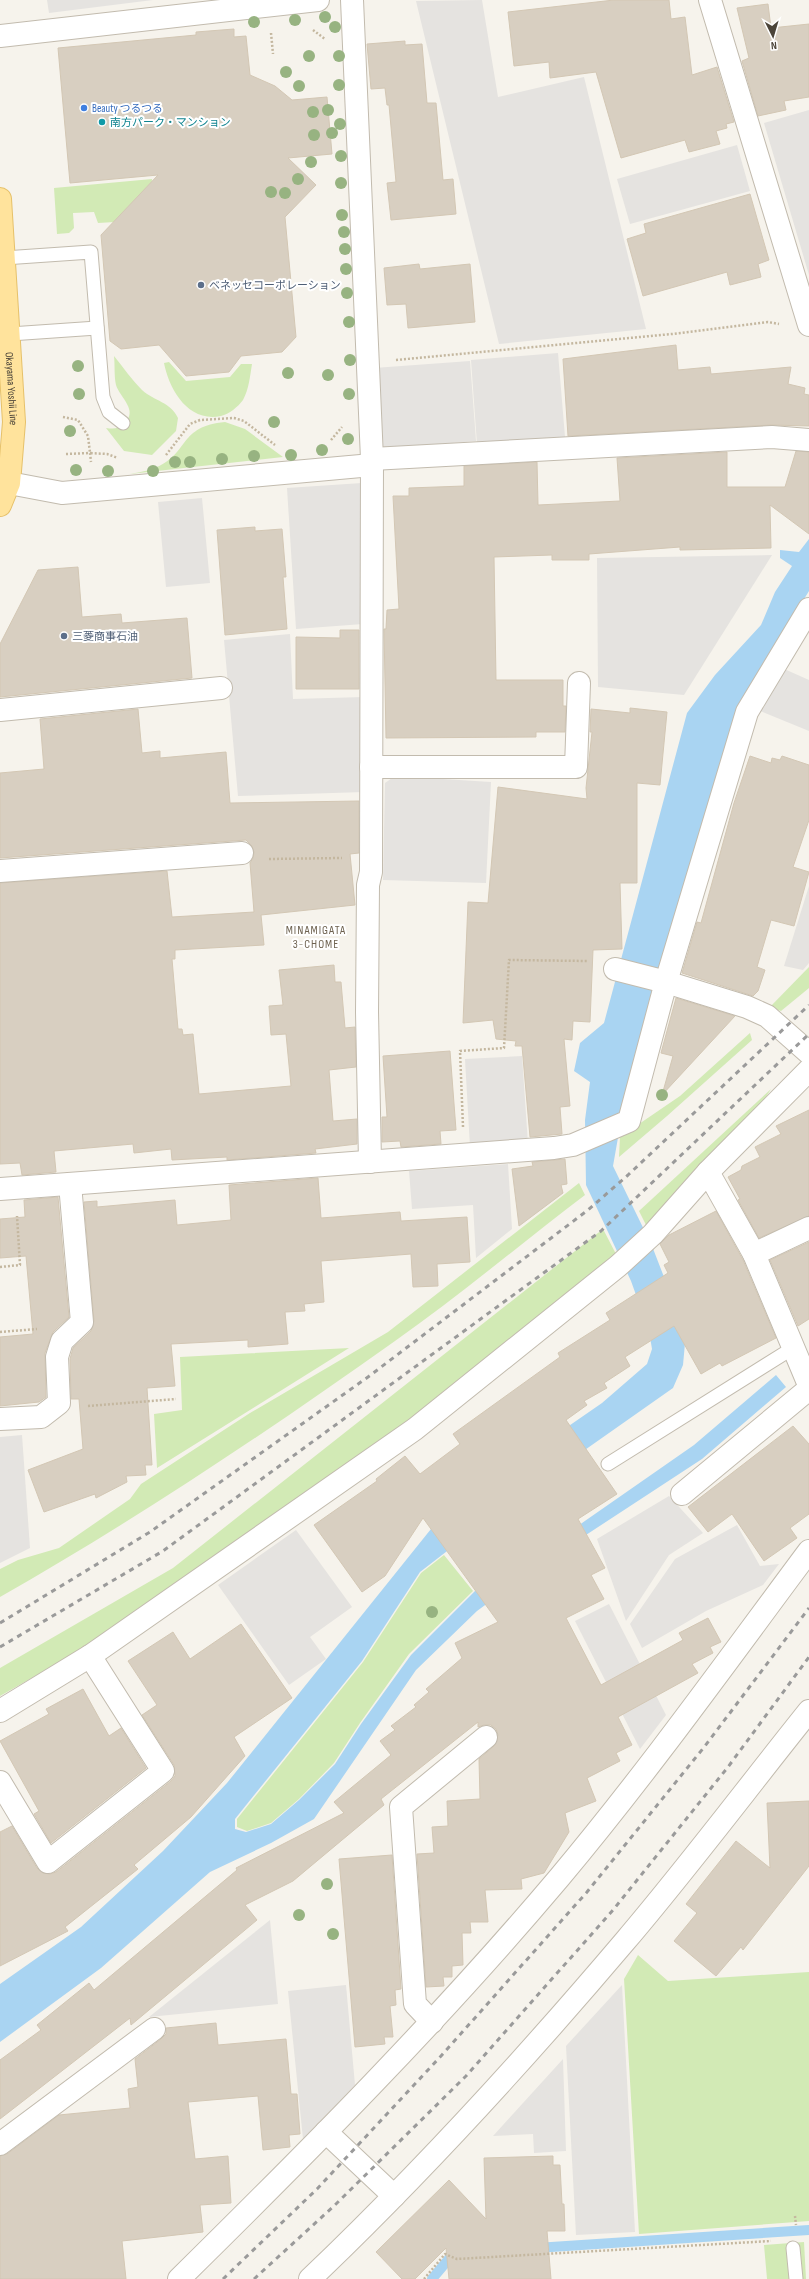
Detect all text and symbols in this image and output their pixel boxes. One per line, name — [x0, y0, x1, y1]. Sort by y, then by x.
north arrow — [753, 16, 793, 56]
text: N — [770, 39, 777, 52]
place label: Beauty つるつる — [92, 102, 163, 115]
marker: Beauty つるつる — [79, 103, 89, 113]
place label: 南方パーク・マンション — [110, 116, 231, 129]
marker: 南方パーク・マンション — [97, 117, 107, 127]
place label: ベネッセコーポレーション — [209, 279, 341, 292]
marker: ベネッセコーポレーション — [196, 280, 206, 290]
street label: Okayama Yoshii Line — [3, 352, 20, 426]
place label: 三菱商事石油 — [72, 630, 138, 643]
marker: 三菱商事石油 — [59, 631, 69, 641]
district label: MINAMIGATA 3-CHOME — [286, 923, 346, 952]

